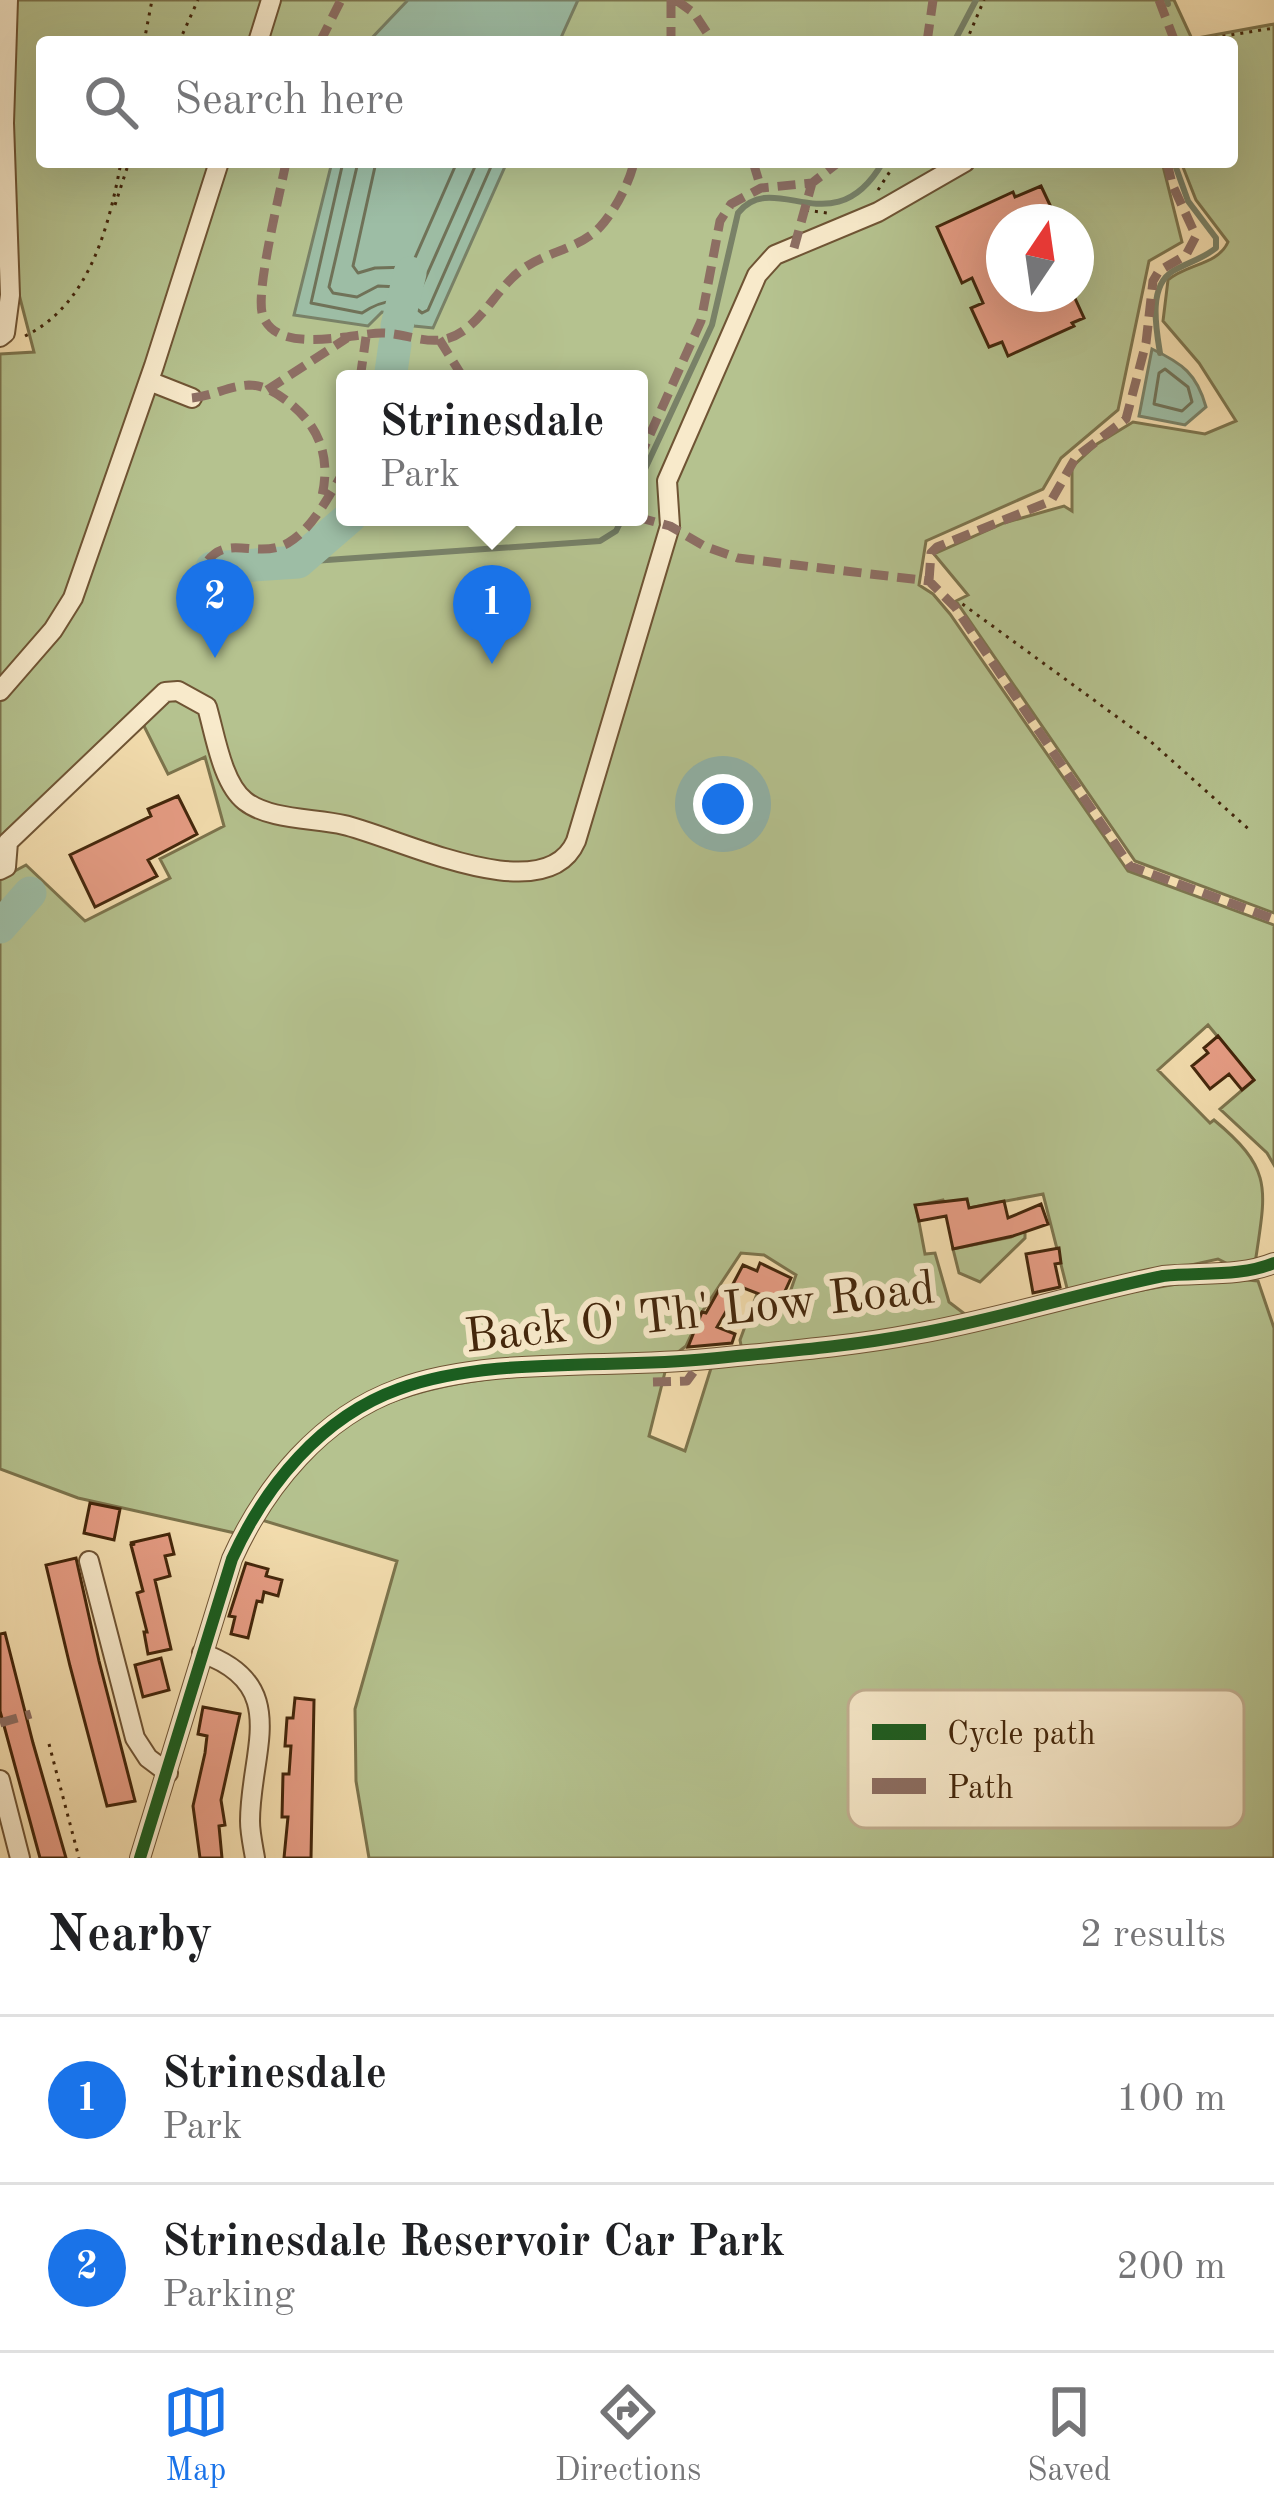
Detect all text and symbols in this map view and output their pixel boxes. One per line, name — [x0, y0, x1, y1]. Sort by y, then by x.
search box — [36, 36, 1238, 168]
icon: search — [78, 69, 144, 135]
text: Search here — [174, 79, 404, 124]
north arrow — [986, 204, 1094, 312]
popup — [336, 370, 648, 526]
text: Strinesdale — [380, 401, 604, 446]
text: Park — [380, 456, 460, 495]
pin: 2 — [176, 559, 254, 658]
pin: 1 — [453, 565, 531, 664]
your location — [693, 774, 753, 834]
street label: Back O' Th' Low Road — [462, 1265, 938, 1363]
legend — [848, 1690, 1244, 1828]
text: Cycle path — [947, 1719, 1096, 1752]
text: Path — [947, 1773, 1014, 1806]
text: Nearby — [48, 1911, 213, 1962]
text: 2 results — [1080, 1916, 1226, 1955]
text: Strinesdale — [162, 2053, 387, 2098]
text: 1 — [76, 2080, 98, 2119]
text: 100 m — [1116, 2080, 1226, 2119]
text: Park — [162, 2108, 242, 2147]
text: Strinesdale Reservoir Car Park — [162, 2221, 785, 2266]
text: 2 — [76, 2248, 98, 2287]
text: 200 m — [1116, 2248, 1226, 2287]
text: Parking — [162, 2276, 295, 2315]
tab: Map — [163, 2379, 229, 2492]
tab: Directions — [555, 2379, 701, 2492]
tab: Saved — [1027, 2379, 1111, 2492]

